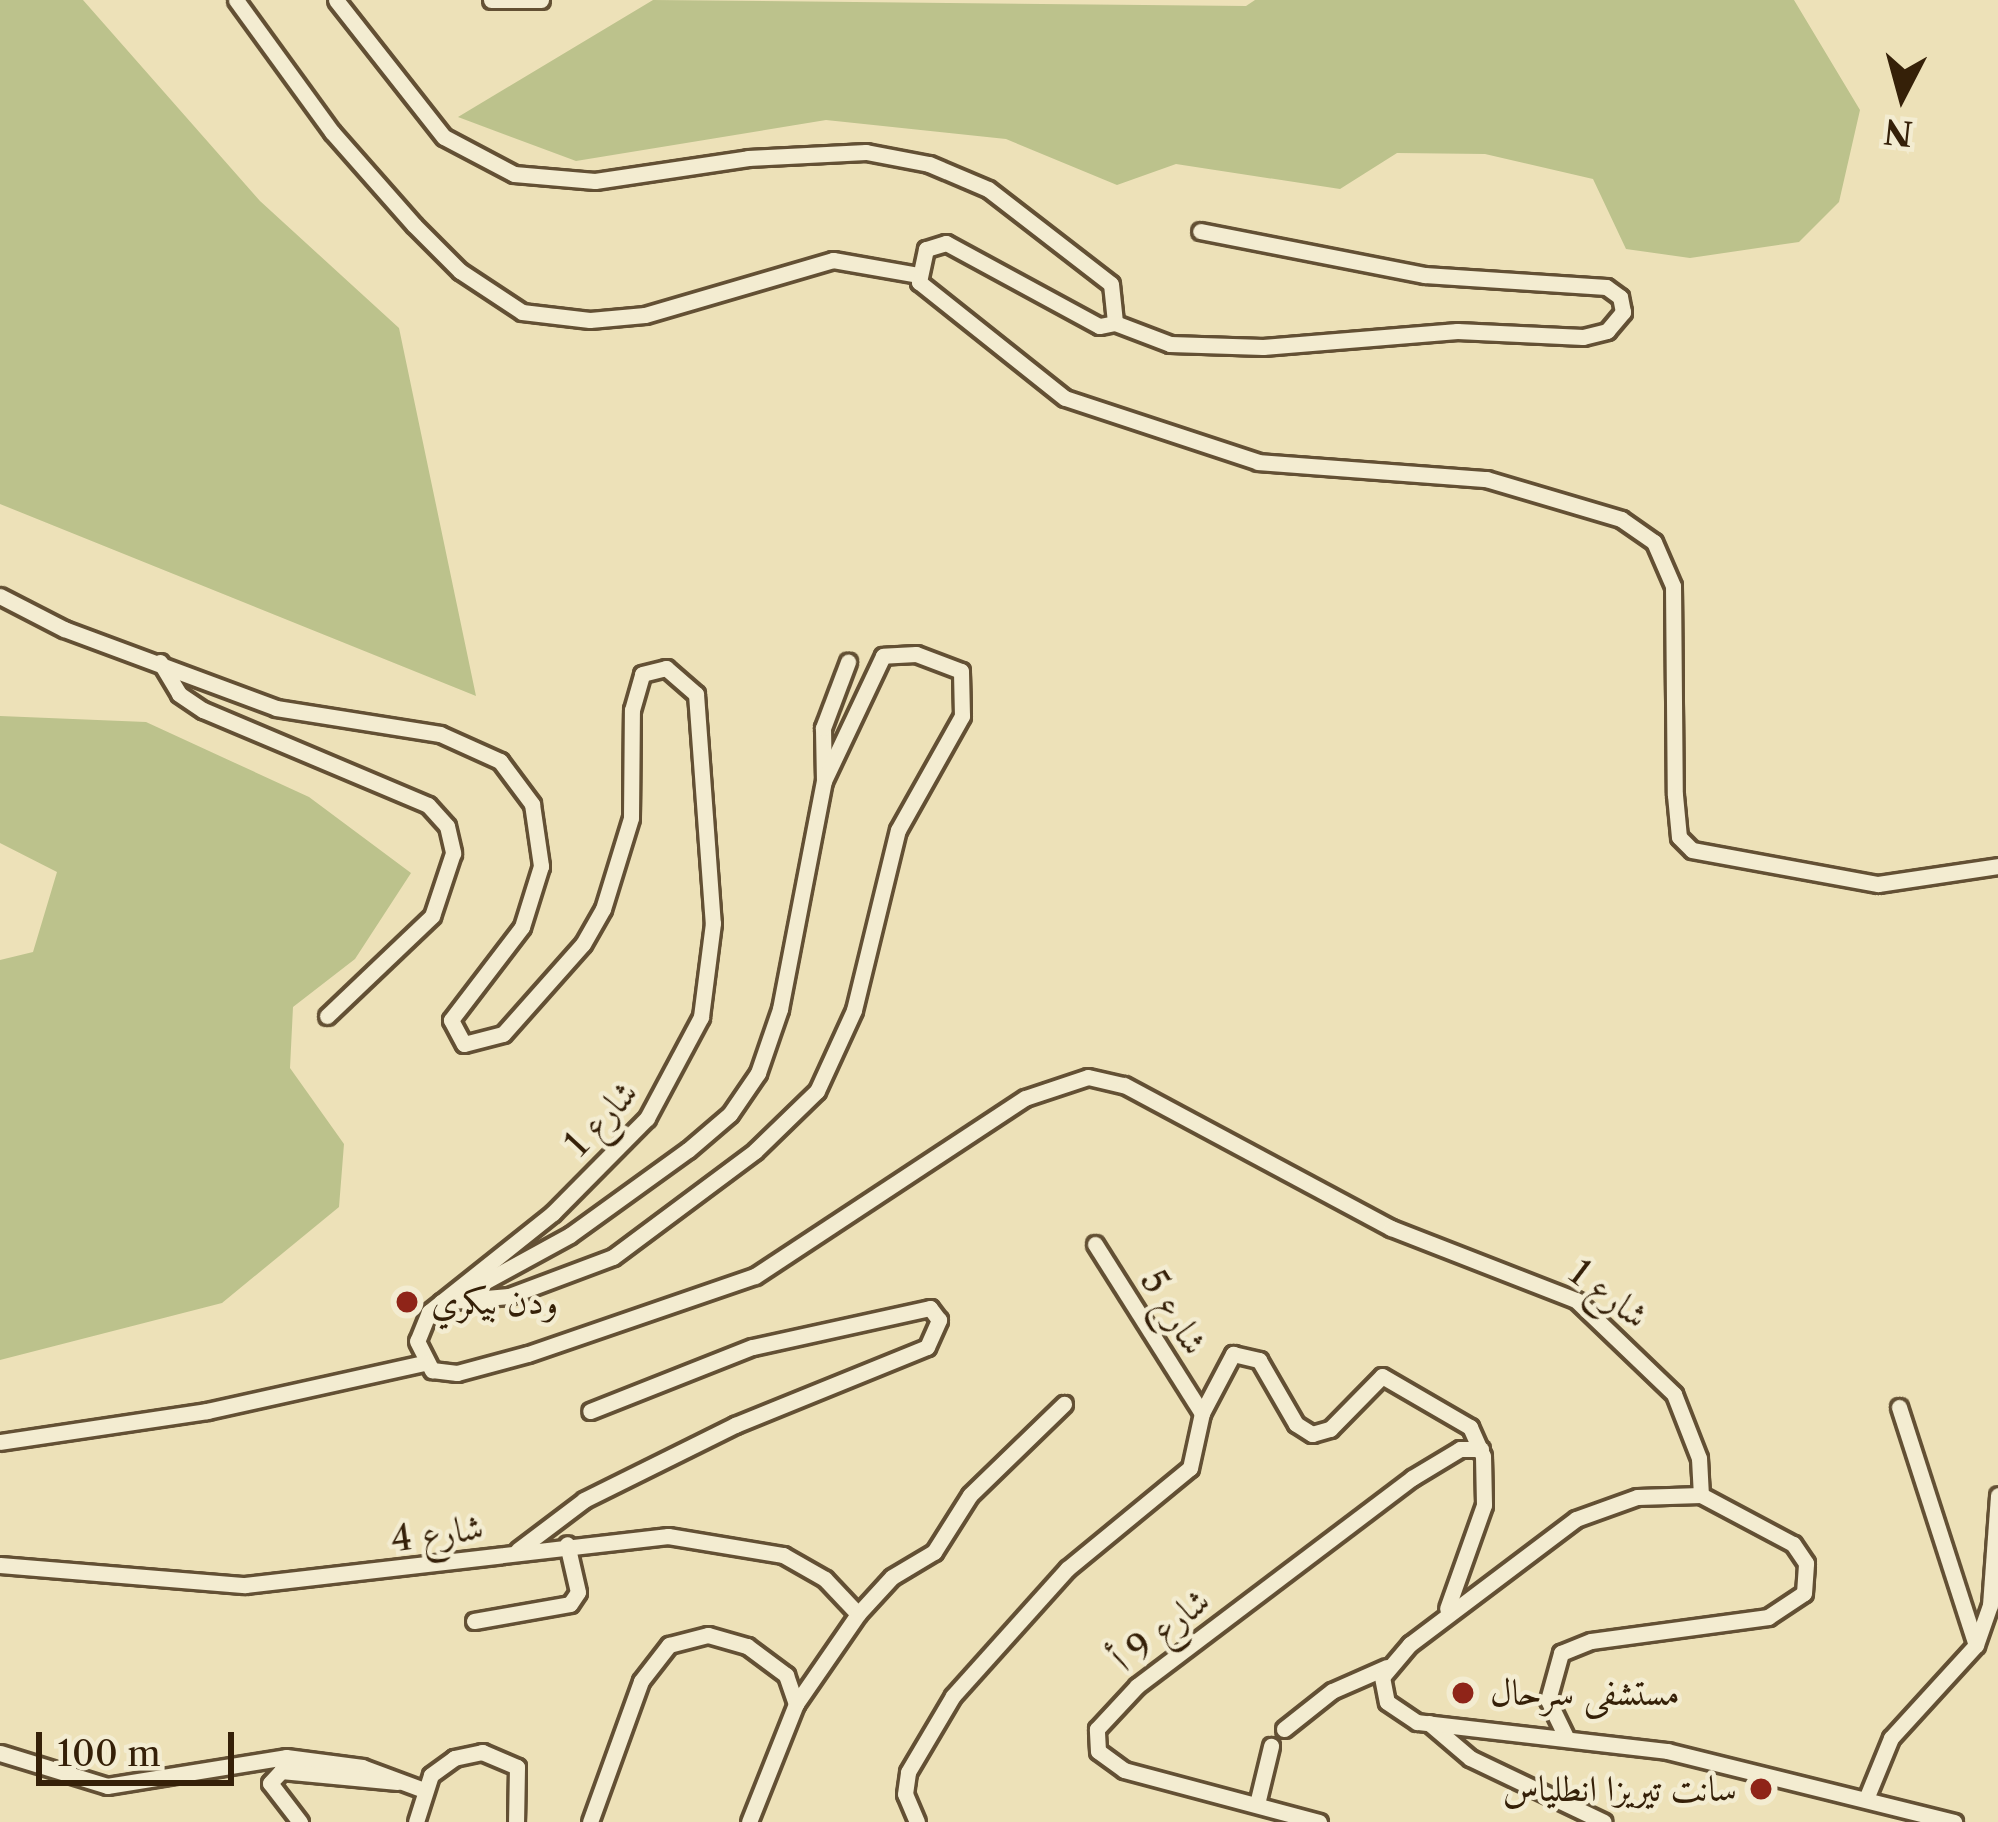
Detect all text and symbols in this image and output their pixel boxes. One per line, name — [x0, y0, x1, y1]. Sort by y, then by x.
north arrow — [1842, 36, 1962, 156]
text: N — [1882, 110, 1915, 154]
street label: شارع 1 — [555, 1071, 647, 1165]
street label: شارع 1 — [1561, 1251, 1657, 1337]
street label: شارع 5 — [1131, 1262, 1217, 1362]
place label: ودن بيكري — [431, 1280, 558, 1324]
marker: ودن بيكري — [394, 1289, 420, 1315]
street label: شارع 4 — [388, 1505, 486, 1561]
street label: شارع 9 أ — [1104, 1579, 1218, 1681]
place label: مستشفى سرحال — [1490, 1671, 1680, 1715]
marker: مستشفى سرحال — [1447, 1677, 1479, 1709]
scale bar — [42, 1708, 240, 1782]
text: 100 m — [57, 1731, 161, 1775]
place label: سانت تيريزا انطلياس — [1503, 1767, 1737, 1811]
marker: سانت تيريزا انطلياس — [1748, 1776, 1774, 1802]

